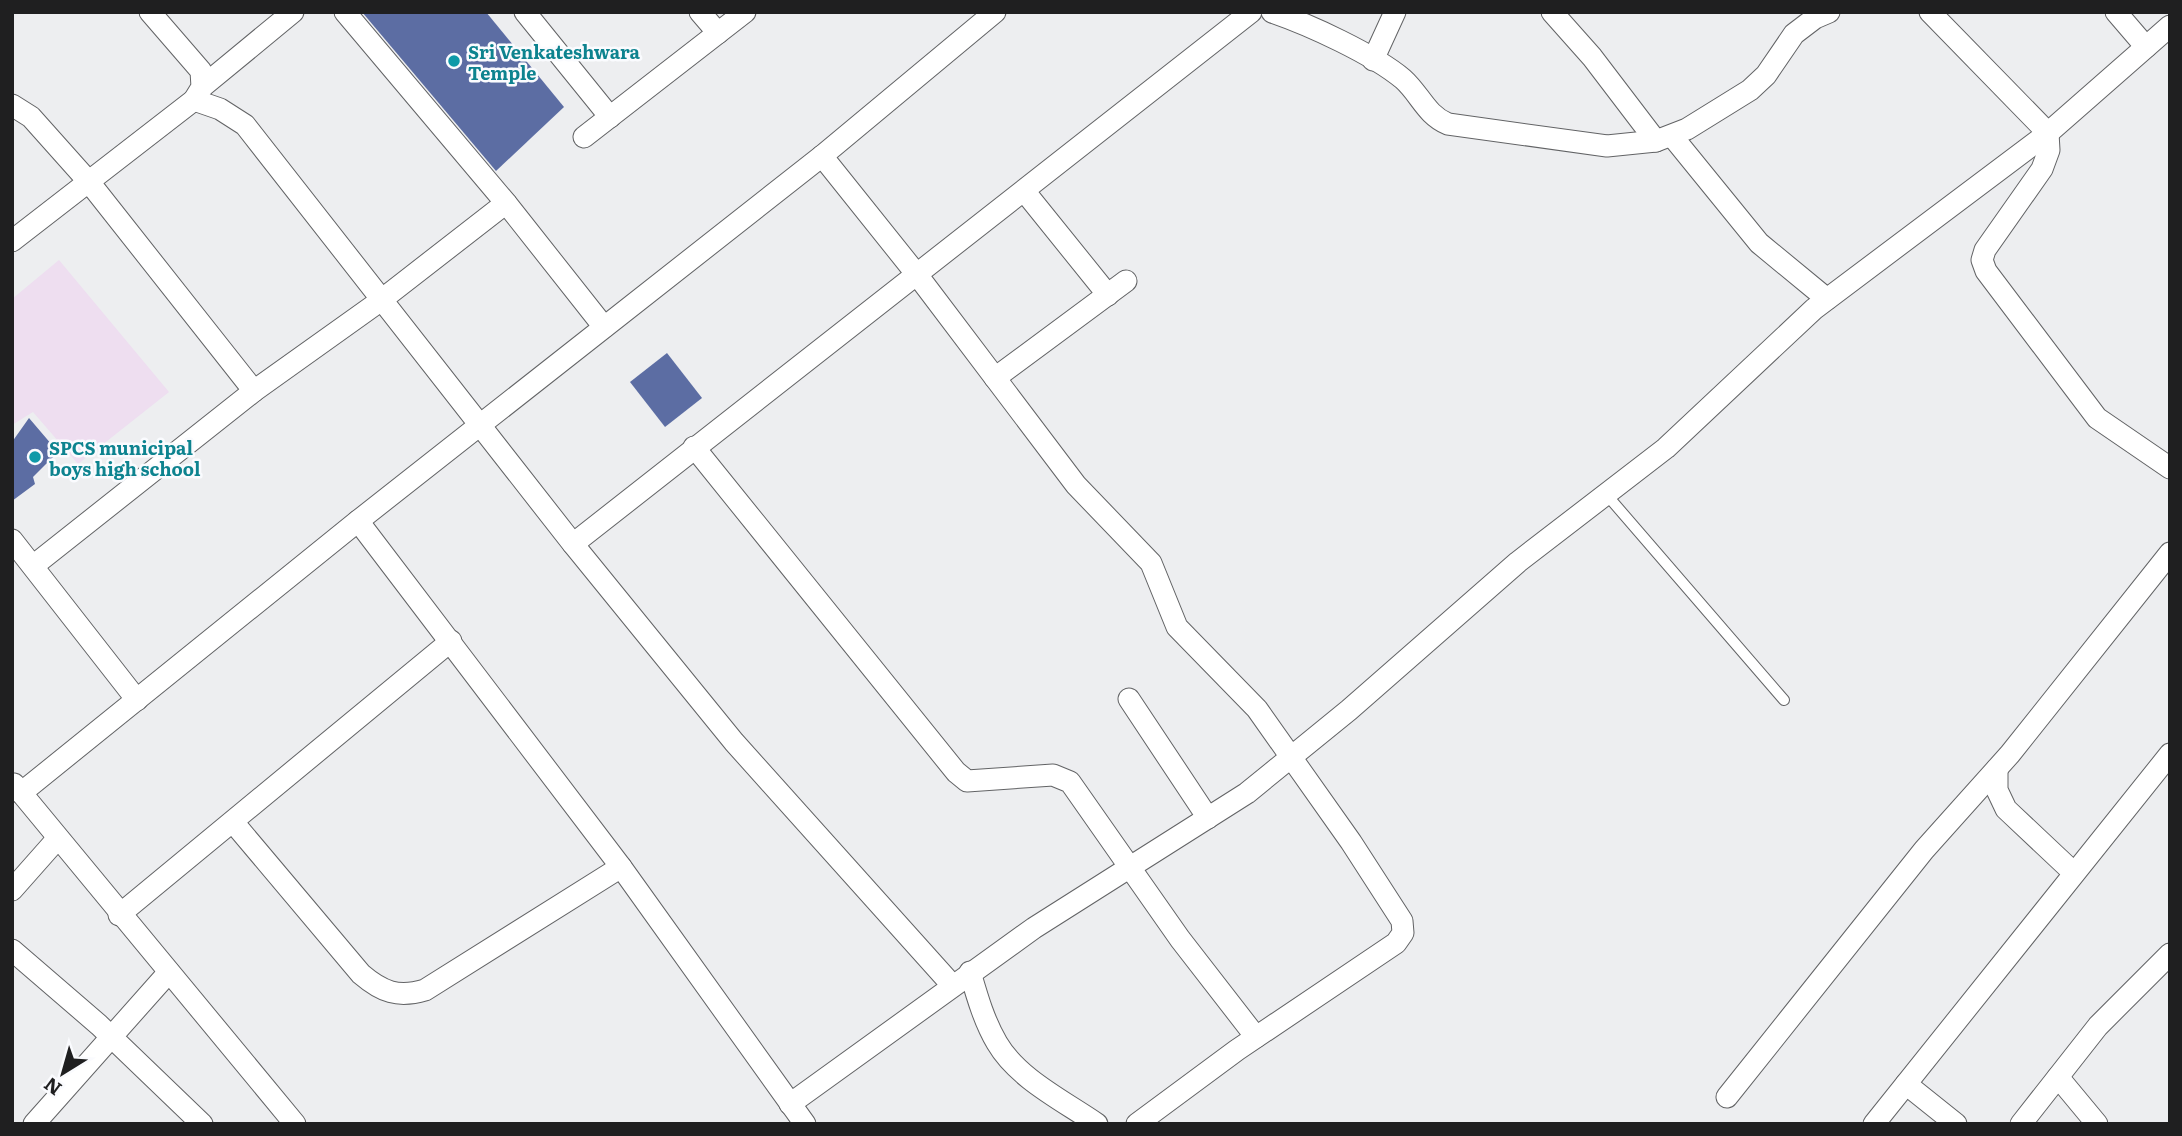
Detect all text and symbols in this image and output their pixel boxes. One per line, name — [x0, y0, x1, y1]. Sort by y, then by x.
place label: Sri Venkateshwara Temple — [468, 38, 641, 86]
marker: Sri Venkateshwara Temple — [446, 53, 462, 69]
place label: SPCS municipal boys high school — [49, 434, 201, 482]
marker: SPCS municipal boys high school — [27, 449, 43, 465]
north arrow — [28, 1038, 98, 1108]
text: N — [37, 1071, 67, 1103]

